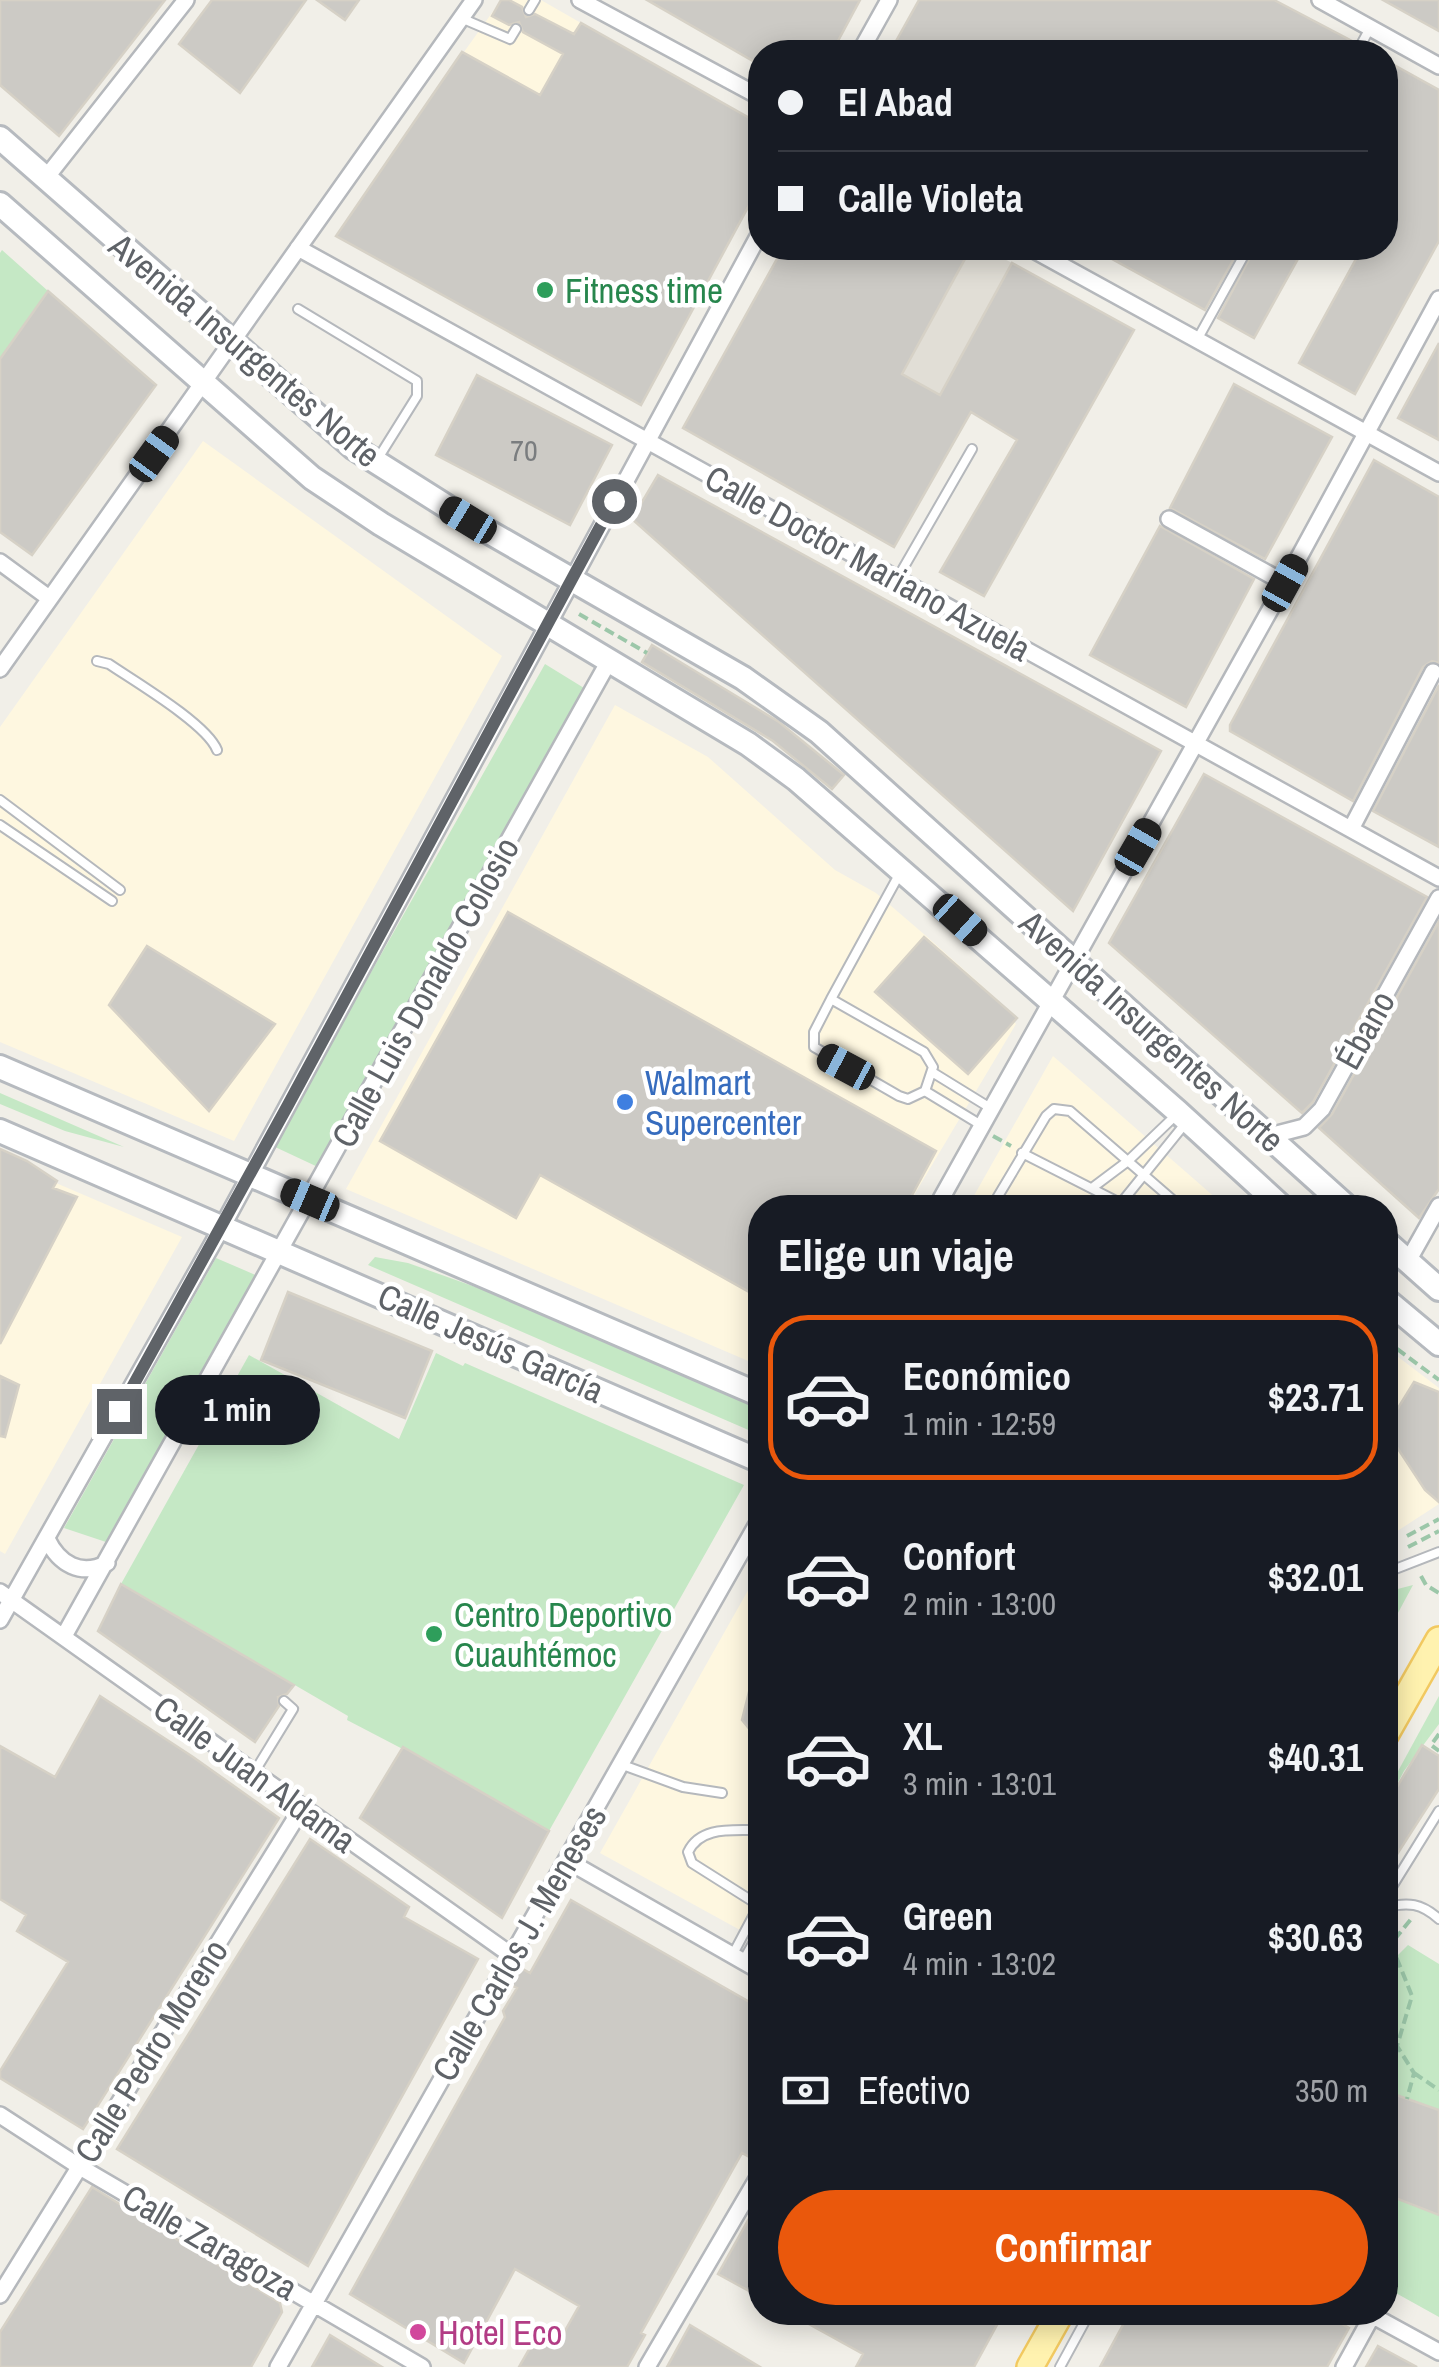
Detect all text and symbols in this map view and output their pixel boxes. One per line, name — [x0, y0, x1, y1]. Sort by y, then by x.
text: El Abad — [838, 77, 953, 128]
text: Calle Violeta — [838, 173, 1023, 224]
street label: Avenida Insurgentes Norte — [99, 222, 391, 478]
place label: Fitness time — [565, 267, 723, 314]
marker: Fitness time — [534, 279, 556, 301]
car — [124, 421, 184, 487]
house number: 70 — [510, 430, 538, 470]
street label: Calle Doctor Mariano Azuela — [697, 454, 1039, 672]
route start — [592, 479, 637, 524]
car — [435, 492, 501, 548]
car — [1257, 549, 1313, 617]
car — [1110, 814, 1166, 880]
street label: Calle Luis Donaldo Colosio — [320, 829, 530, 1155]
car — [928, 889, 992, 951]
street label: Avenida Insurgentes Norte — [1009, 899, 1294, 1163]
street label: Ébano — [1324, 982, 1406, 1078]
car — [812, 1040, 880, 1094]
place label: Walmart Supercenter — [645, 1059, 802, 1146]
marker: Walmart Supercenter — [614, 1091, 636, 1113]
car — [277, 1174, 343, 1226]
text: Elige un viaje — [778, 1224, 1014, 1285]
street label: Calle Jesús García — [371, 1272, 611, 1414]
text: Económico — [903, 1351, 1071, 1402]
icon: car — [783, 1353, 873, 1443]
text: $23.71 — [1268, 1372, 1363, 1423]
callout: 1 min — [154, 1376, 319, 1446]
text: 1 min — [203, 1388, 272, 1431]
route end — [97, 1389, 142, 1434]
text: 1 min · 12:59 — [903, 1402, 1056, 1445]
text: Confort — [903, 1531, 1015, 1582]
icon: car — [783, 1533, 873, 1623]
text: $32.01 — [1268, 1552, 1363, 1603]
text: 2 min · 13:00 — [903, 1582, 1056, 1625]
place label: Centro Deportivo Cuauhtémoc — [454, 1591, 673, 1678]
marker: Centro Deportivo Cuauhtémoc — [423, 1623, 445, 1645]
street label: Calle Juan Aldama — [144, 1685, 366, 1863]
text: XL — [903, 1711, 943, 1762]
icon: car — [783, 1713, 873, 1803]
text: $40.31 — [1268, 1732, 1363, 1783]
text: 3 min · 13:01 — [903, 1762, 1056, 1805]
street label: Calle Carlos J. Meneses — [421, 1797, 617, 2089]
text: Green — [903, 1891, 993, 1942]
icon: car — [783, 1893, 873, 1983]
text: $30.63 — [1268, 1912, 1363, 1963]
street label: Calle Pedro Moreno — [63, 1930, 239, 2172]
text: 4 min · 13:02 — [903, 1942, 1056, 1985]
icon: cash — [778, 2063, 833, 2118]
text: Efectivo — [858, 2065, 971, 2116]
text: 350 m — [1295, 2069, 1368, 2112]
street label: Calle Zaragoza — [114, 2173, 306, 2311]
button: Confirmar — [778, 2190, 1368, 2305]
place label: Hotel Eco — [438, 2309, 562, 2356]
marker: Hotel Eco — [407, 2321, 429, 2343]

